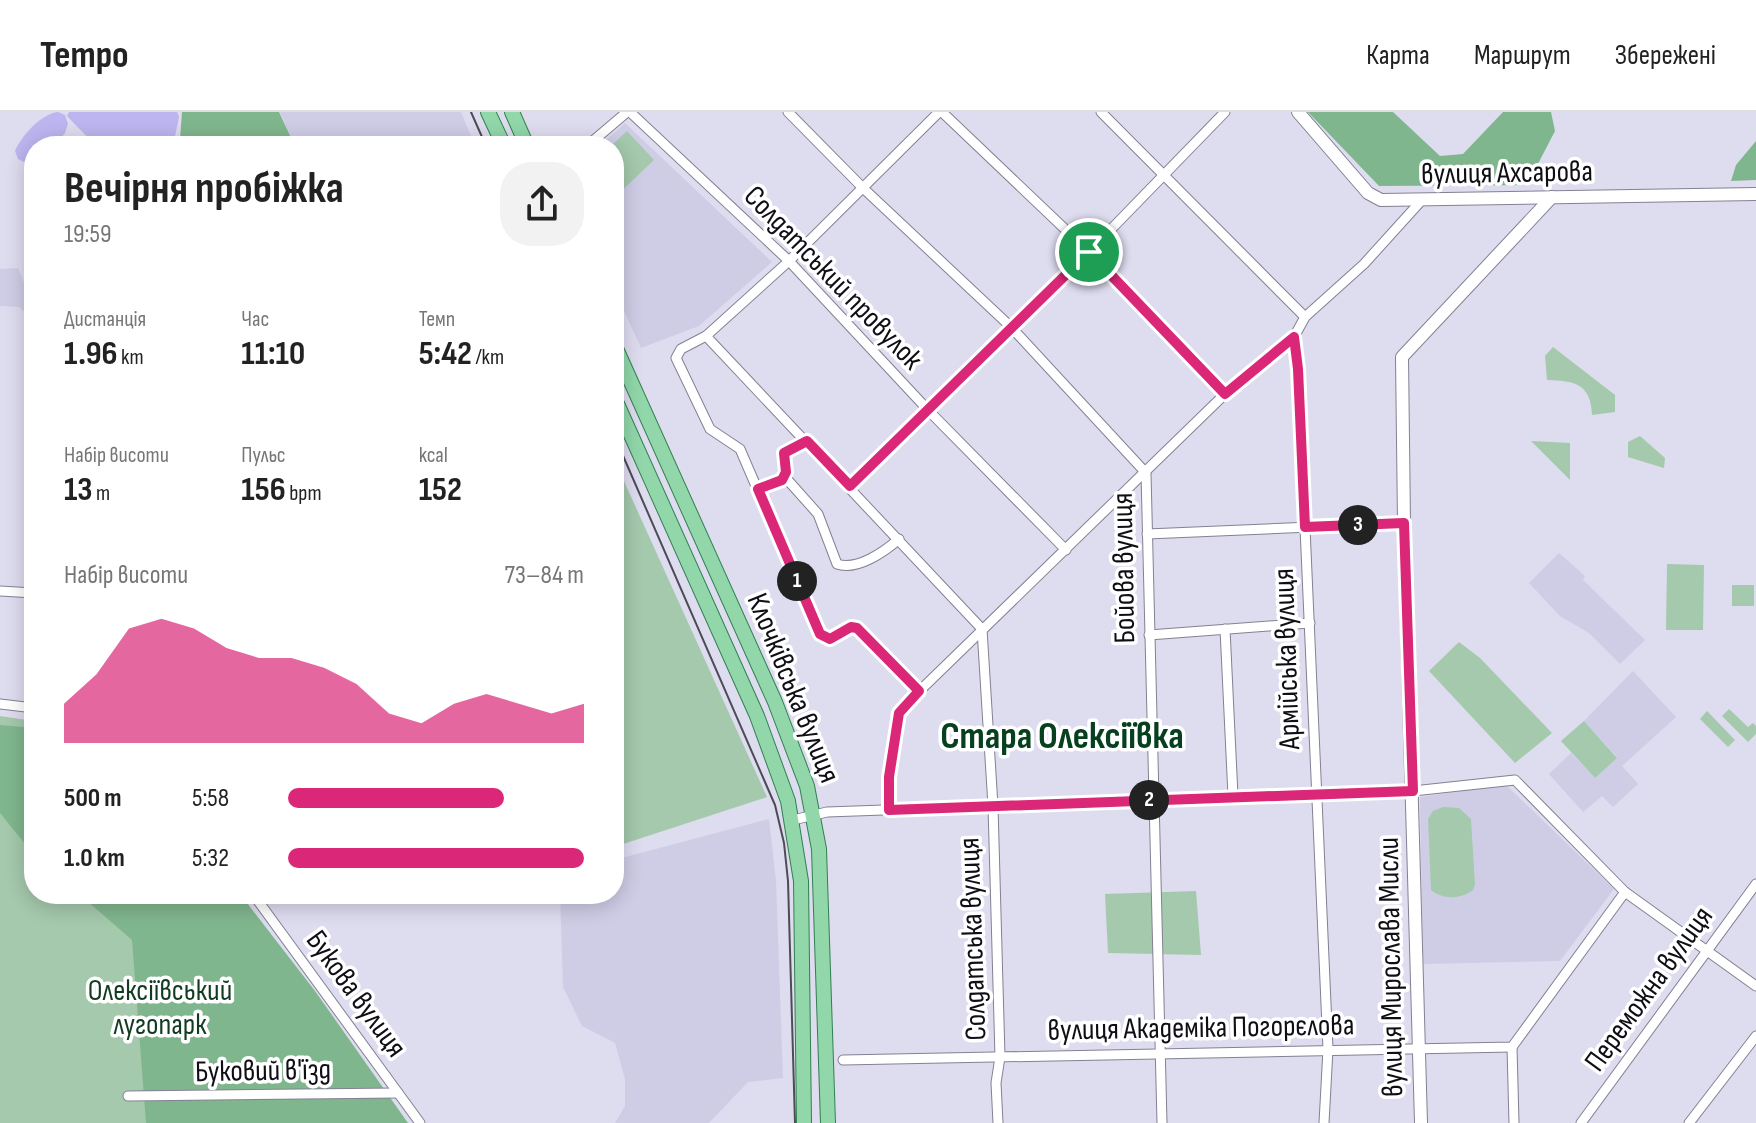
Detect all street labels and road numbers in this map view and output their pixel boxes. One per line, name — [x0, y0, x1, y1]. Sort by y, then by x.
street label: вулиця Ахсарова — [1421, 154, 1593, 192]
street label: Солдатський провулок — [736, 179, 930, 378]
street label: Бойова вулиця — [1105, 492, 1143, 644]
street label: Армійська вулиця — [1266, 568, 1308, 751]
street label: Клочківська вулиця — [739, 588, 847, 788]
street label: Солдатська вулиця — [951, 837, 995, 1041]
street label: вулиця Мирослава Мисли — [1371, 837, 1411, 1097]
street label: Переможна вулиця — [1577, 900, 1721, 1078]
street label: Букова вулиця — [298, 924, 414, 1064]
street label: вулиця Академіка Погорєлова — [1047, 1007, 1355, 1049]
street label: Буковий в'їзд — [195, 1052, 331, 1090]

